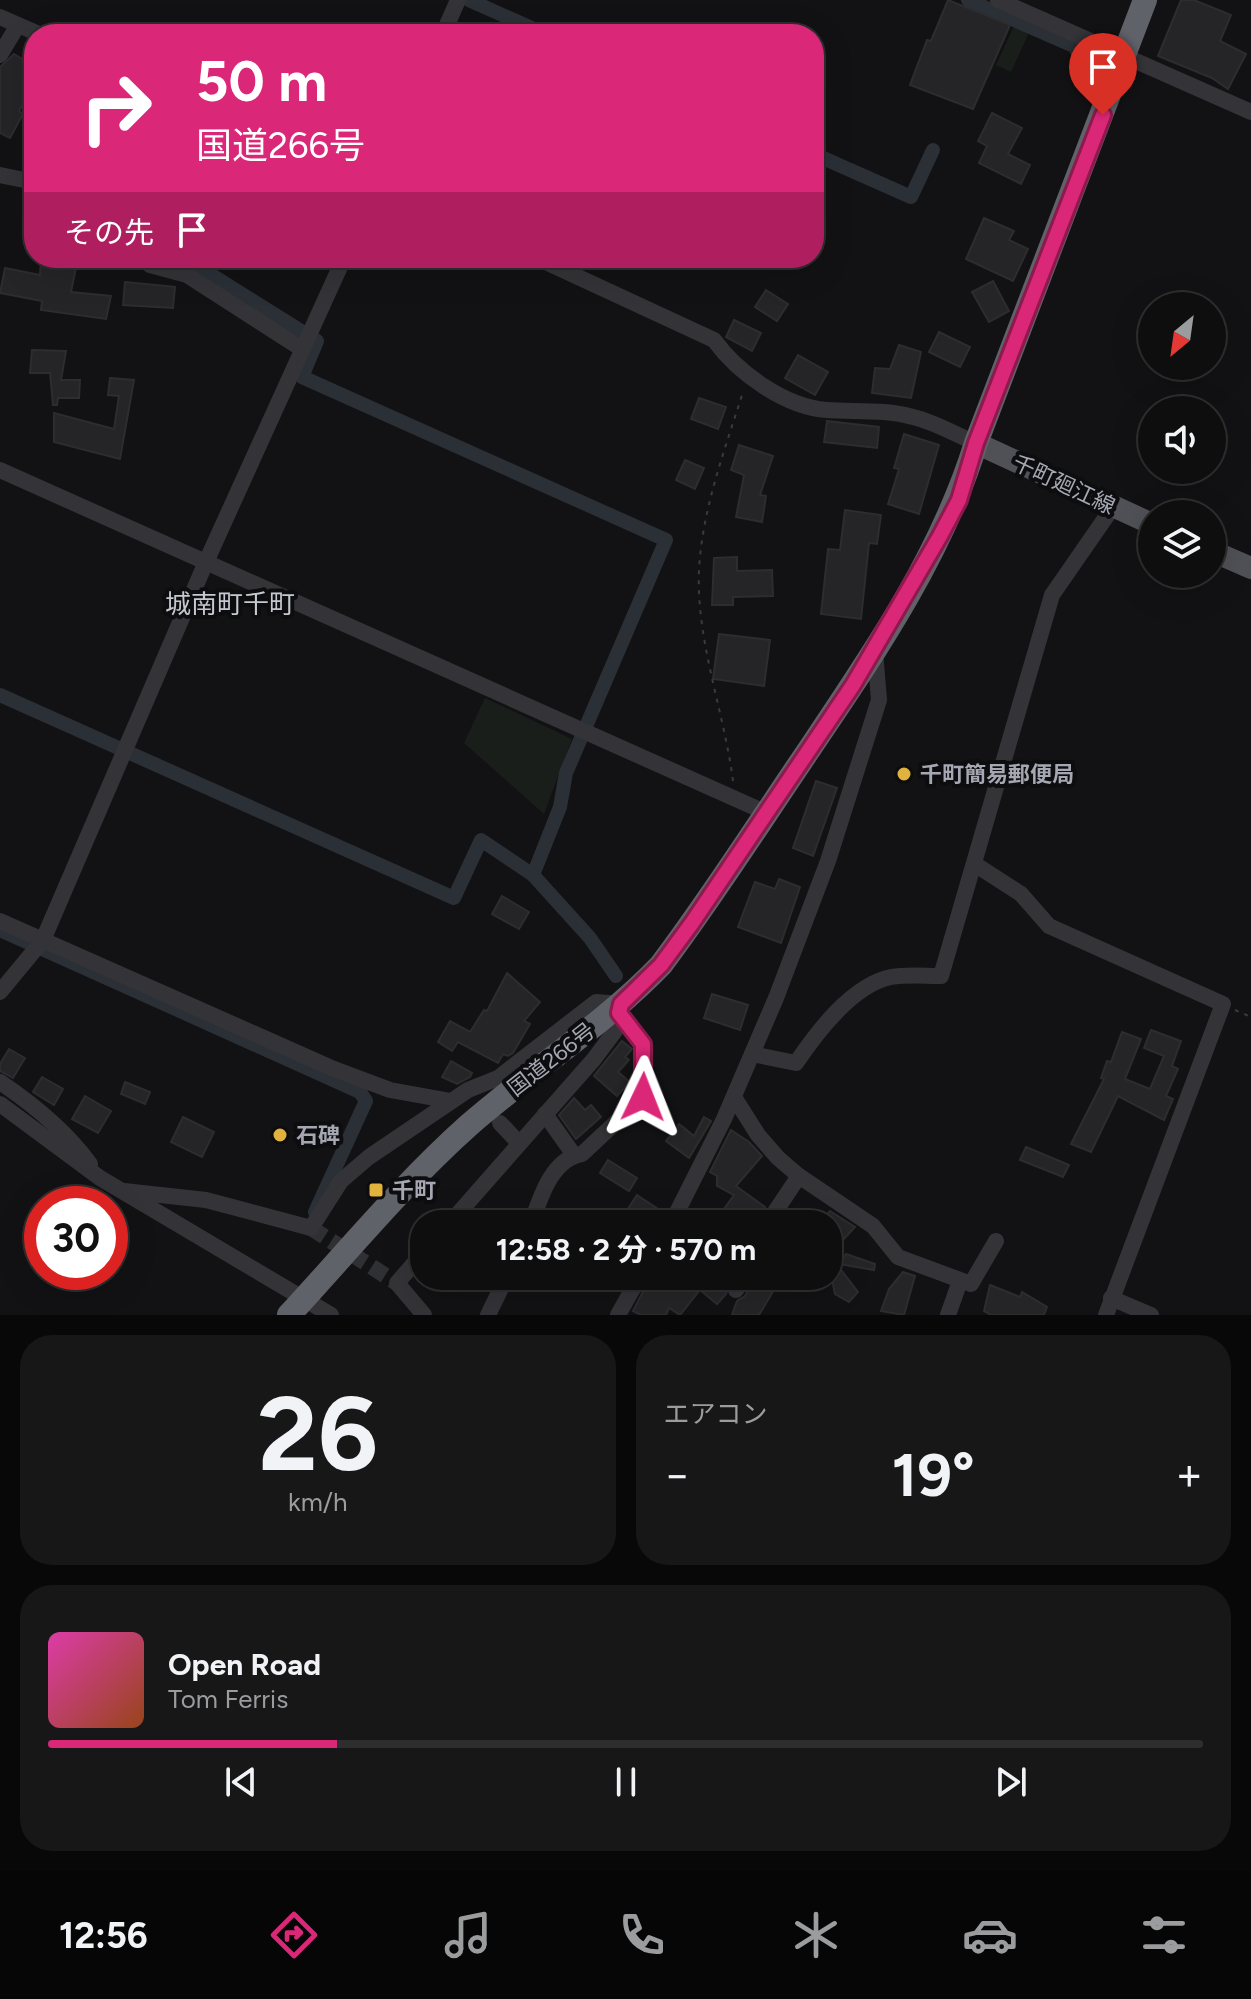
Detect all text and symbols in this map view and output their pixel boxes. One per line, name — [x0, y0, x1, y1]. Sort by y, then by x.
pin — [1069, 33, 1137, 115]
icon: arrive — [1081, 45, 1125, 89]
text: 50 m — [196, 48, 327, 115]
icon: right — [64, 56, 168, 160]
text: 国道266号 — [196, 124, 365, 167]
icon: arrive — [170, 208, 214, 252]
text: その先 — [64, 214, 154, 251]
north arrow — [1138, 292, 1226, 380]
map controls — [1138, 292, 1226, 588]
button: sound — [1138, 396, 1226, 484]
street label: 千町廻江線 — [1008, 449, 1119, 520]
button: layers — [1138, 500, 1226, 588]
district label: 城南町千町 — [165, 588, 295, 620]
place label: 千町簡易郵便局 — [920, 761, 1074, 788]
marker: 千町簡易郵便局 — [895, 765, 913, 783]
street label: 国道266号 — [502, 1017, 600, 1102]
position arrow — [601, 1055, 685, 1139]
place label: 石碑 — [296, 1122, 340, 1149]
marker: 石碑 — [271, 1126, 289, 1144]
place label: 千町 — [392, 1177, 436, 1204]
marker: 千町 — [367, 1181, 385, 1199]
speed limit sign: 30 — [24, 1186, 128, 1290]
text: 12:58 · 2 分 · 570 m — [496, 1231, 756, 1268]
text: 26 — [257, 1371, 378, 1496]
text: エアコン — [664, 1398, 768, 1430]
text: 19° — [892, 1439, 975, 1511]
text: − — [664, 1448, 691, 1501]
text: + — [1176, 1448, 1203, 1501]
text: km/h — [288, 1486, 347, 1518]
text: Open Road — [168, 1646, 321, 1683]
text: Tom Ferris — [168, 1683, 288, 1715]
icon: previous — [219, 1760, 263, 1804]
icon: pause — [604, 1760, 648, 1804]
icon: next — [989, 1760, 1033, 1804]
icon: directions — [266, 1907, 322, 1963]
icon: music — [440, 1907, 496, 1963]
icon: phone — [614, 1907, 670, 1963]
icon: climate — [788, 1907, 844, 1963]
icon: car — [962, 1907, 1018, 1963]
icon: filters — [1136, 1907, 1192, 1963]
text: 12:56 — [59, 1914, 148, 1957]

